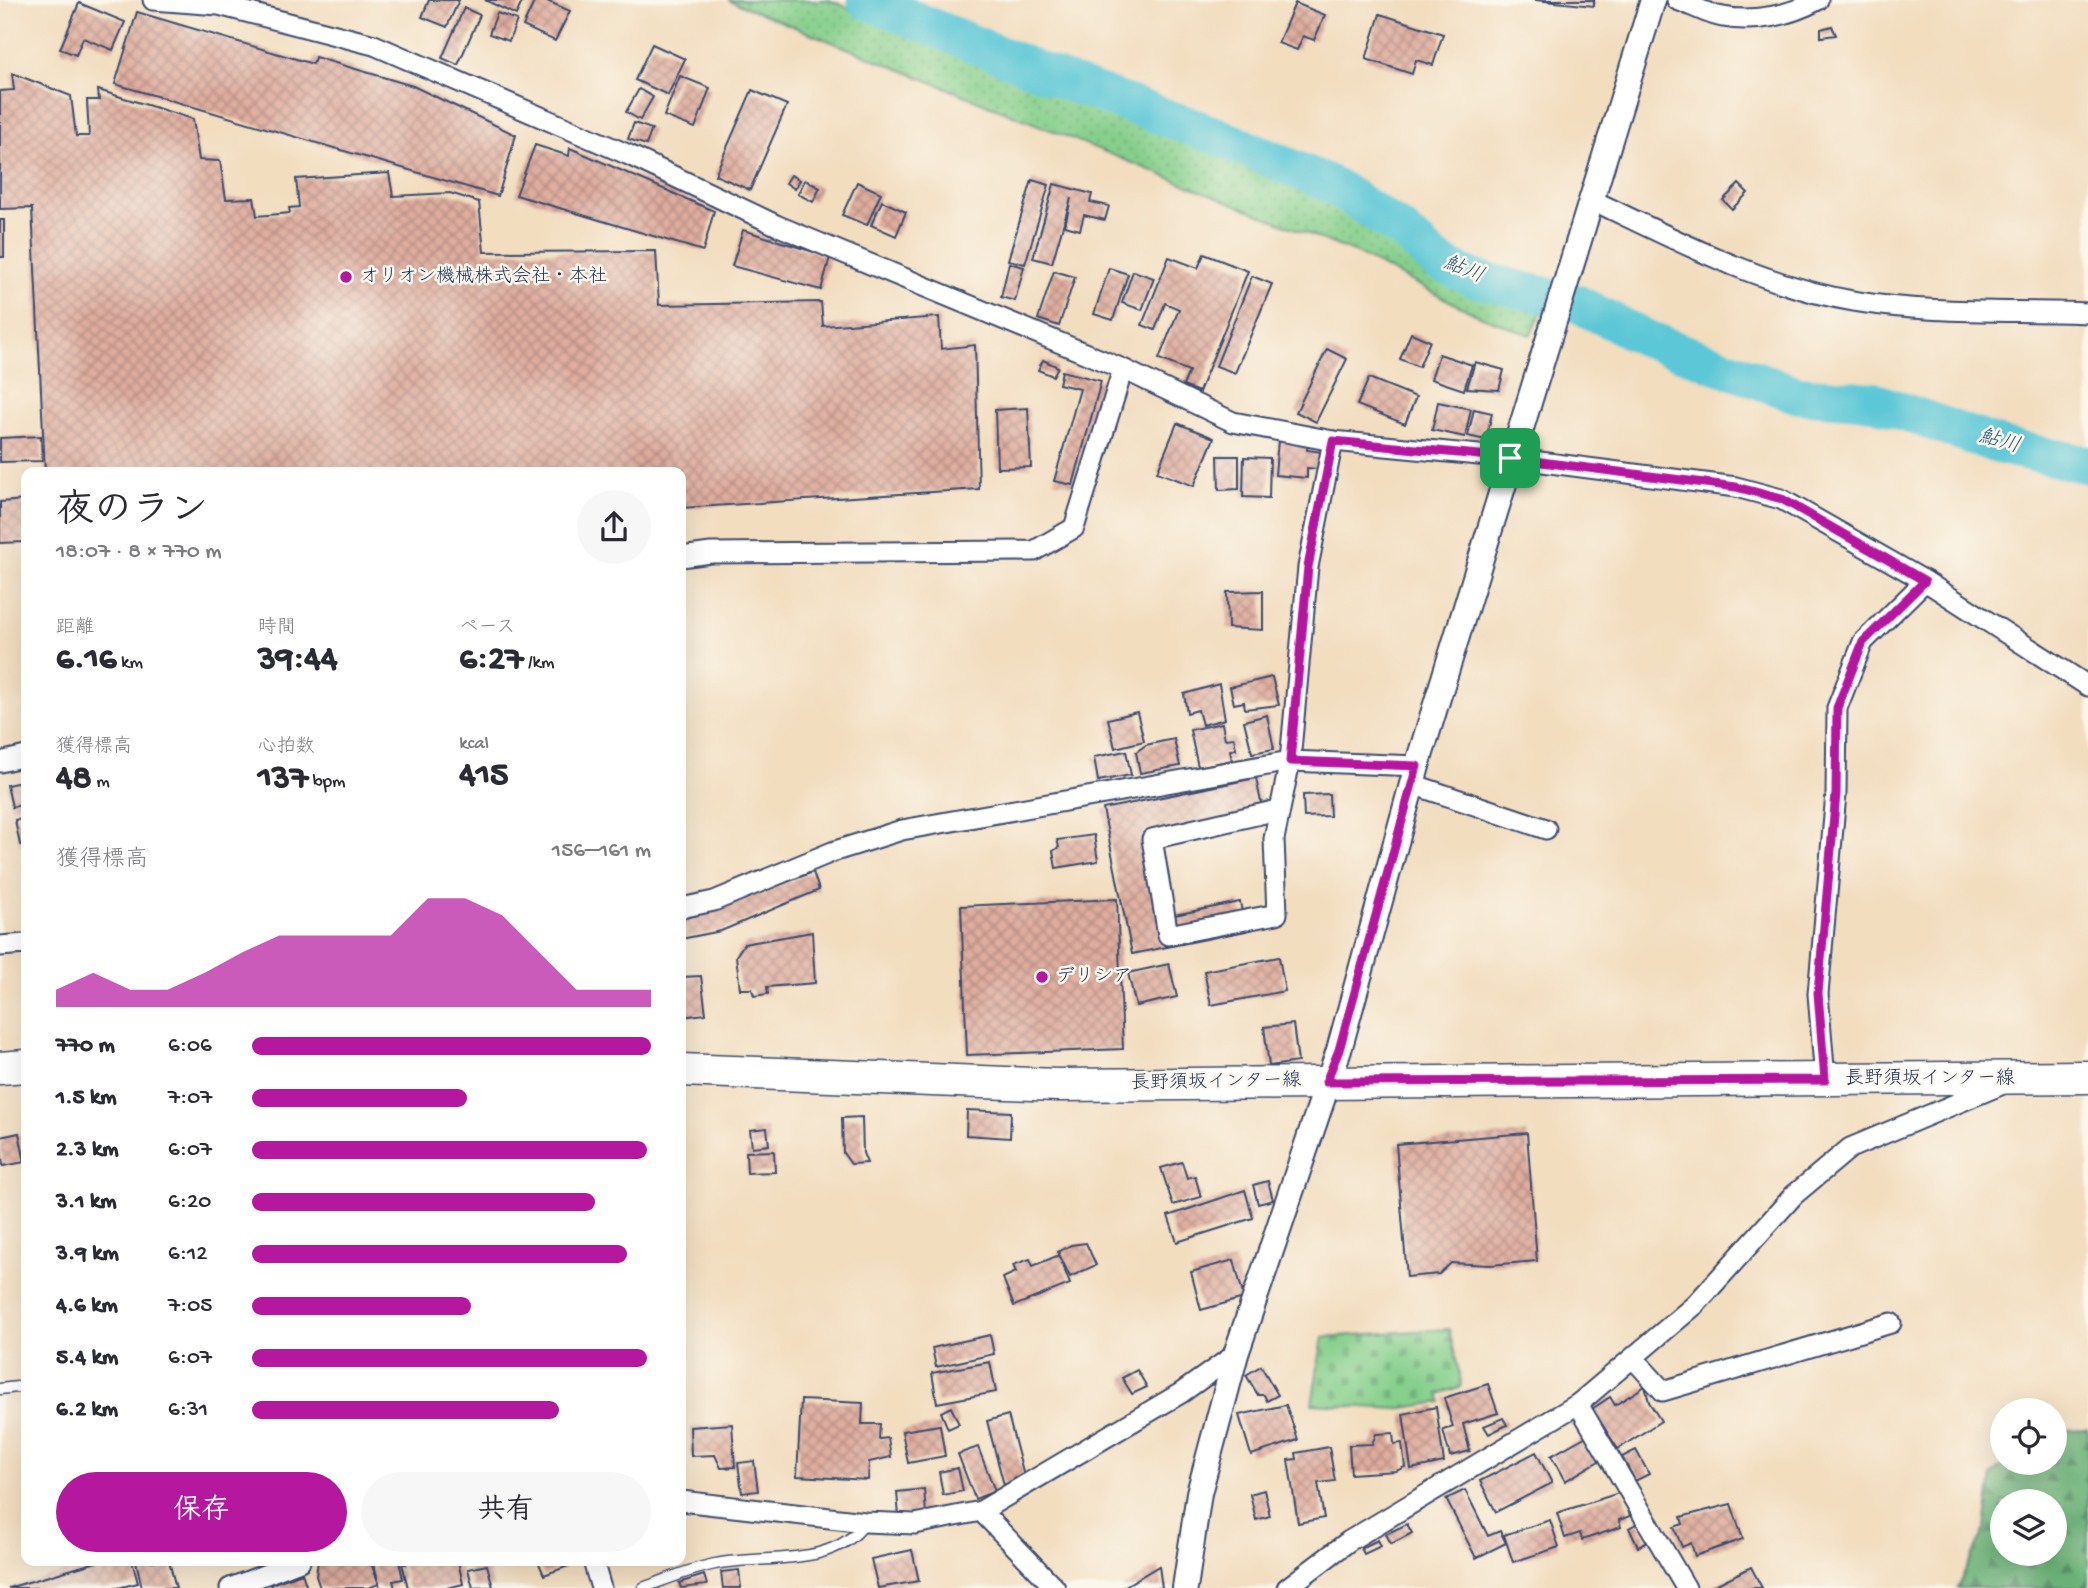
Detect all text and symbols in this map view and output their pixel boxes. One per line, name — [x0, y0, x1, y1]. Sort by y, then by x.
water label: 鮎川 — [1439, 251, 1488, 290]
place label: オリオン機械株式会社・本社 — [360, 265, 607, 289]
marker: オリオン機械株式会社・本社 — [338, 269, 354, 285]
water label: 鮎川 — [1975, 424, 2023, 461]
pin — [1480, 428, 1540, 488]
icon: arrive — [1491, 439, 1529, 477]
button: share — [577, 490, 651, 564]
text: 夜のラン — [56, 491, 208, 535]
text: 18:07 · 8 × 770 m — [56, 539, 222, 566]
text: 距離 — [56, 617, 94, 640]
text: 時間 — [258, 617, 296, 640]
text: ペース — [459, 617, 515, 640]
text: 6.16 — [56, 640, 117, 681]
text: 39:44 — [258, 640, 337, 681]
text: 6:27 — [459, 640, 523, 681]
text: km — [117, 652, 143, 675]
text: /km — [523, 652, 554, 675]
text: kcal — [459, 733, 489, 756]
text: 獲得標高 — [56, 736, 132, 759]
text: 心拍数 — [258, 736, 315, 759]
text: 415 — [459, 756, 508, 797]
text: 48 — [56, 759, 92, 800]
text: 137 — [258, 759, 308, 800]
text: m — [92, 771, 110, 794]
text: bpm — [308, 771, 346, 794]
text: 156–161 m — [552, 838, 651, 865]
text: 獲得標高 — [56, 847, 148, 874]
place label: デリシア — [1056, 966, 1132, 989]
marker: デリシア — [1034, 969, 1050, 985]
text: 770 m — [56, 1033, 115, 1060]
text: 6:06 — [168, 1033, 212, 1060]
street label: 長野須坂インター線 — [1845, 1067, 2015, 1091]
street label: 長野須坂インター線 — [1131, 1069, 1301, 1096]
text: 1.5 km — [56, 1085, 117, 1112]
text: 7:07 — [168, 1085, 212, 1112]
text: 2.3 km — [56, 1137, 118, 1164]
text: 6:07 — [168, 1137, 212, 1164]
text: 3.1 km — [56, 1189, 116, 1216]
text: 6:20 — [168, 1189, 211, 1216]
text: 3.9 km — [56, 1241, 119, 1268]
text: 6:12 — [168, 1241, 207, 1268]
text: 4.6 km — [56, 1293, 118, 1320]
text: 7:05 — [168, 1293, 212, 1320]
text: 5.4 km — [56, 1345, 118, 1372]
text: 6:07 — [168, 1345, 212, 1372]
text: 6.2 km — [56, 1397, 118, 1424]
text: 6:31 — [168, 1397, 208, 1424]
map controls — [1990, 1398, 2067, 1566]
button: locate — [1990, 1398, 2067, 1475]
button: 保存 — [56, 1472, 347, 1552]
button: 共有 — [361, 1472, 651, 1552]
button: layers — [1990, 1489, 2067, 1566]

